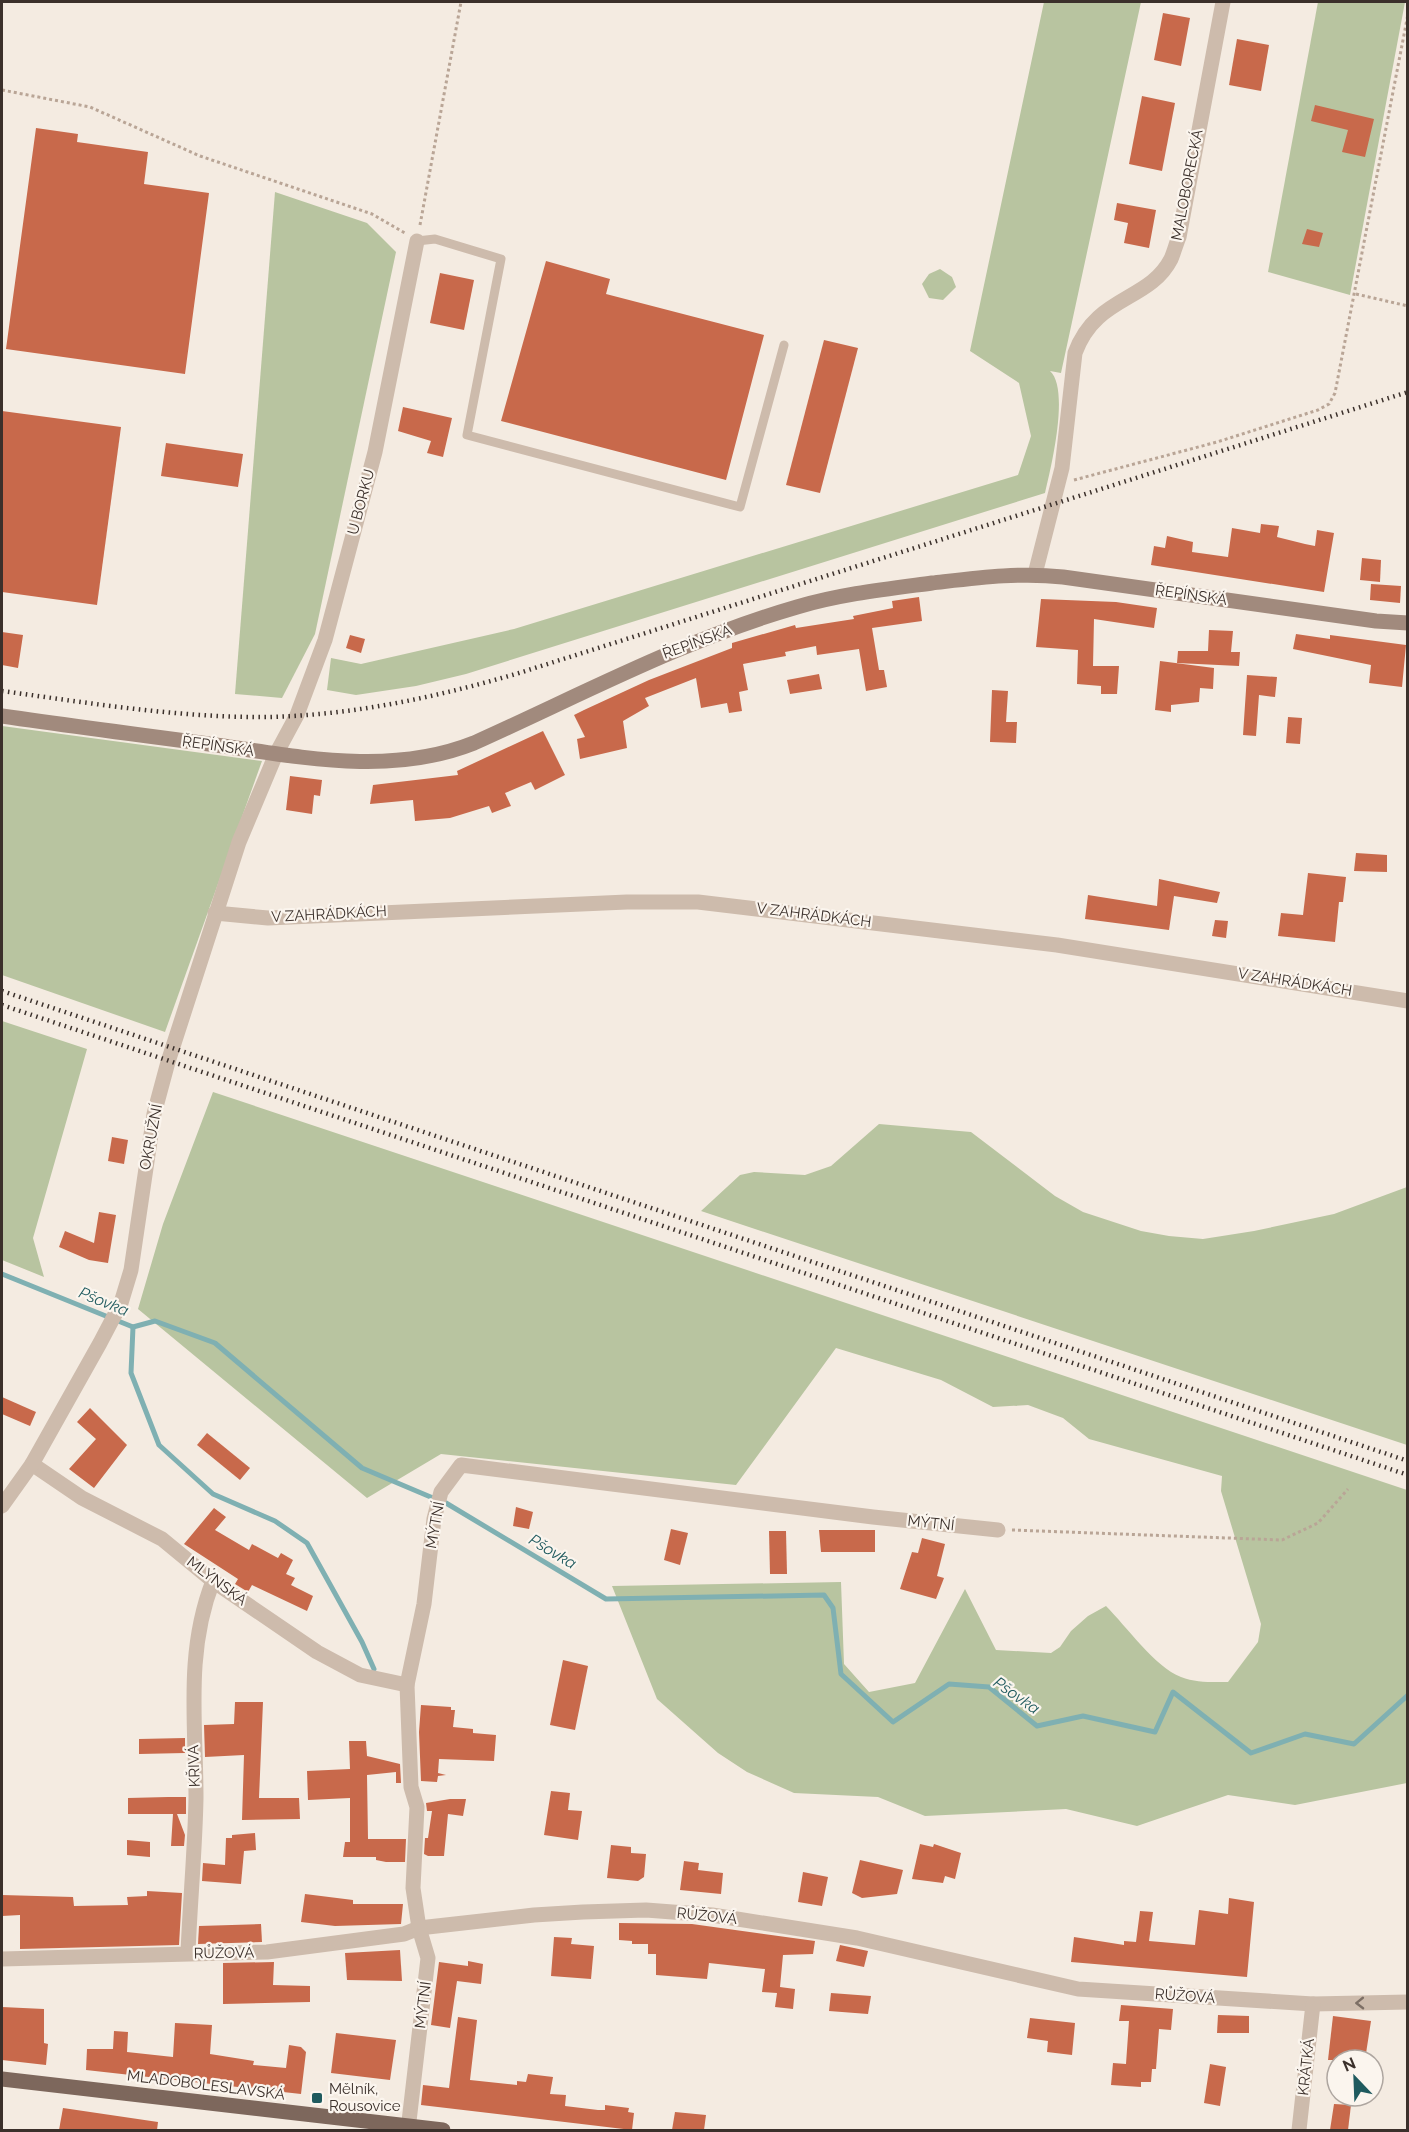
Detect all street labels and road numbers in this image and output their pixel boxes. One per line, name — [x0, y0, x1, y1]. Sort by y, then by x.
street label: MALOBORECKÁ — [1167, 128, 1207, 242]
street label: U BORKU — [344, 467, 378, 537]
street label: ŘEPÍNSKÁ — [1154, 580, 1228, 609]
street label: ŘEPÍNSKÁ — [660, 620, 734, 663]
street label: ŘEPÍNSKÁ — [181, 731, 255, 760]
street label: V ZAHRÁDKÁCH — [756, 899, 872, 931]
street label: V ZAHRÁDKÁCH — [271, 902, 387, 926]
street label: V ZAHRÁDKÁCH — [1237, 964, 1353, 1000]
street label: OKRUŽNÍ — [136, 1102, 166, 1171]
street label: MÝTNÍ — [422, 1500, 448, 1550]
street label: MÝTNÍ — [907, 1512, 956, 1534]
street label: MLÝNSKÁ — [183, 1553, 251, 1609]
street label: KŘIVÁ — [183, 1744, 204, 1788]
street label: RŮŽOVÁ — [676, 1903, 738, 1928]
street label: RŮŽOVÁ — [194, 1942, 254, 1963]
street label: MÝTNÍ — [411, 1980, 435, 2030]
street label: RŮŽOVÁ — [1154, 1984, 1216, 2007]
street label: KRÁTKÁ — [1294, 2037, 1318, 2097]
street label: MLADOBOLESLAVSKÁ — [126, 2066, 286, 2104]

